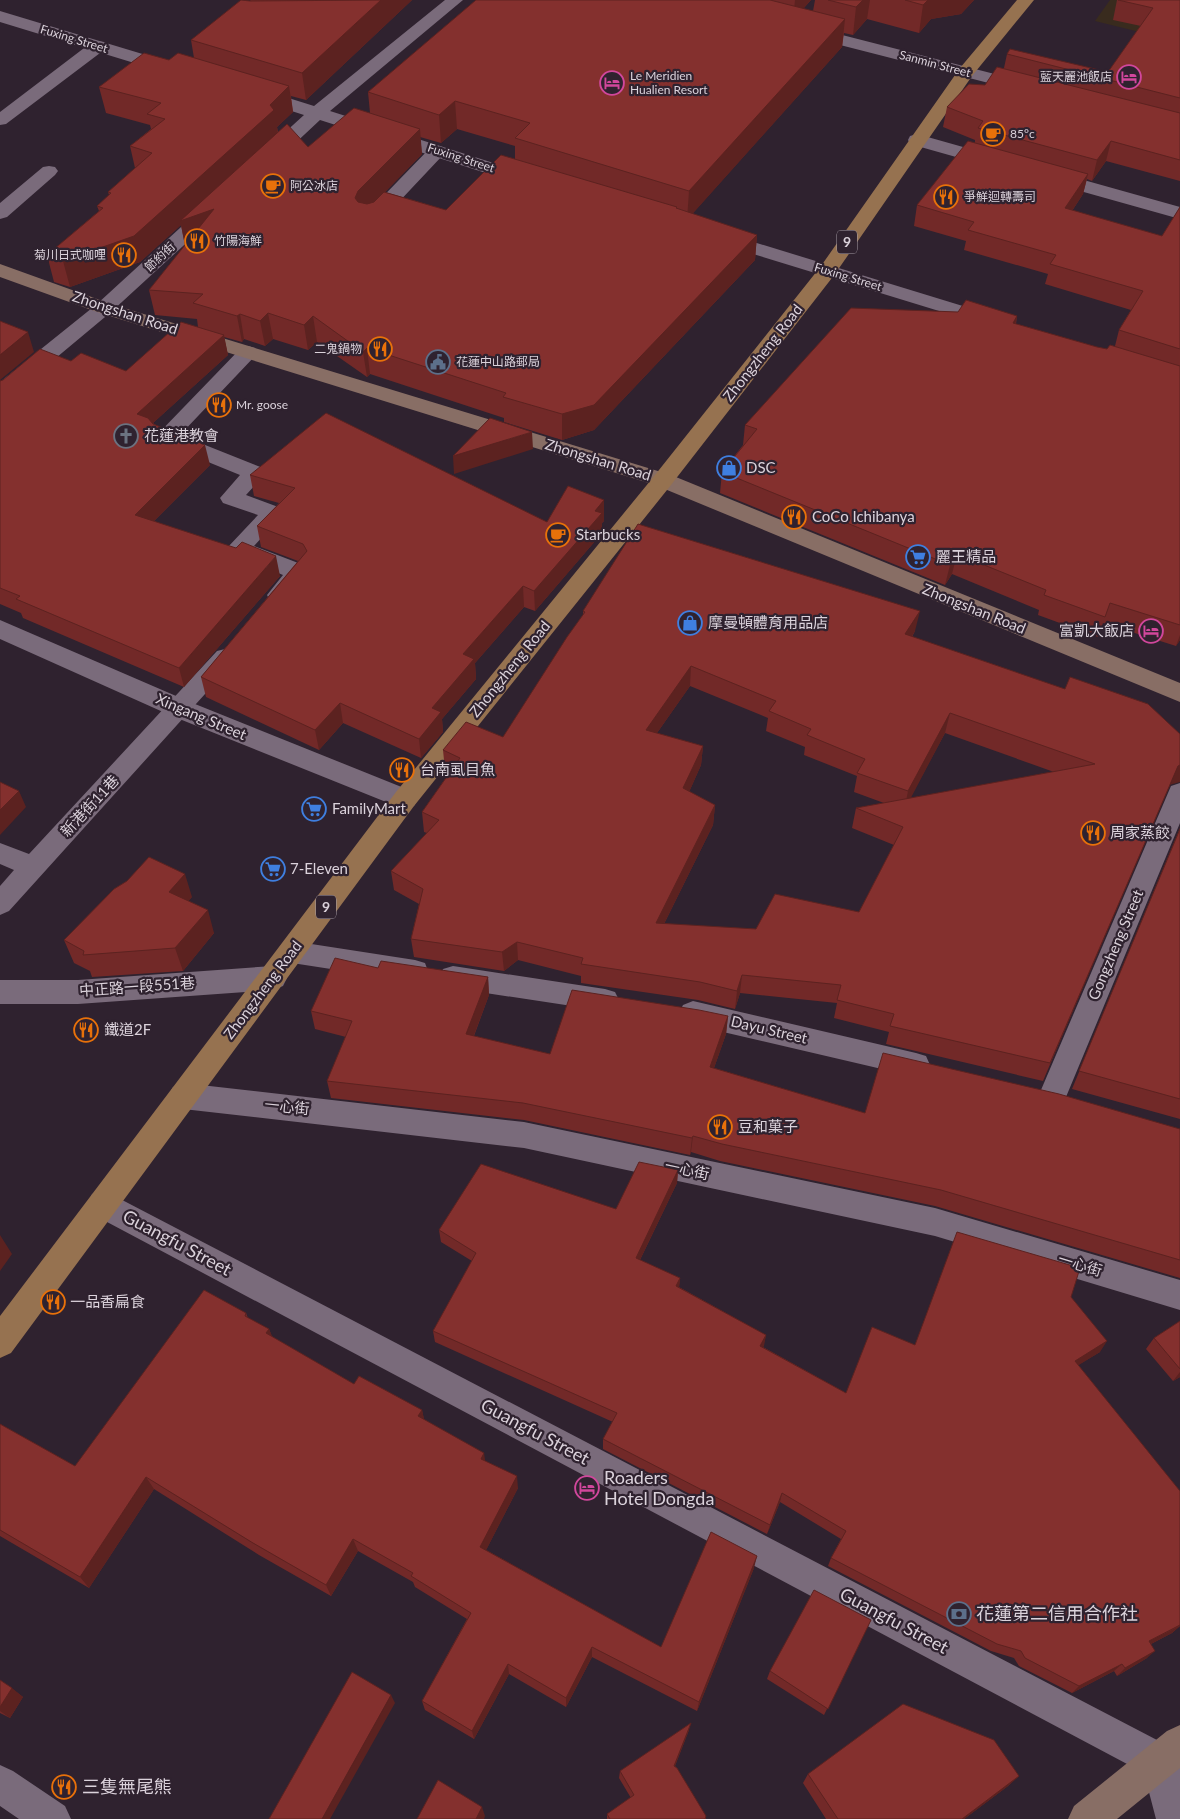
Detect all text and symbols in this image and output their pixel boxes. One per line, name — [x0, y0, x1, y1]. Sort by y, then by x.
street label: Fuxing Street — [39, 21, 110, 56]
street label: Sanmin Street — [898, 47, 973, 80]
hotel icon: 藍天麗池飯店 — [1116, 64, 1142, 90]
place label: Le Meridien Hualien Resort — [630, 68, 708, 97]
place label: 藍天麗池飯店 — [1040, 69, 1112, 84]
hotel icon: Le Meridien Hualien Resort — [599, 70, 625, 96]
cafe icon: 85°c — [980, 121, 1006, 147]
place label: 85°c — [1010, 126, 1035, 141]
street label: Fuxing Street — [426, 140, 497, 176]
cafe icon: 阿公冰店 — [260, 173, 286, 199]
place label: 阿公冰店 — [290, 178, 338, 193]
restaurant icon: 爭鮮迴轉壽司 — [933, 184, 959, 210]
place label: 爭鮮迴轉壽司 — [964, 189, 1036, 204]
restaurant icon: 竹陽海鮮 — [184, 228, 210, 254]
road number: 9 — [837, 230, 857, 253]
place label: 竹陽海鮮 — [214, 233, 262, 248]
street label: 節約街 — [141, 239, 178, 274]
restaurant icon: 菊川日式咖哩 — [111, 242, 137, 268]
place label: 菊川日式咖哩 — [34, 247, 106, 262]
street label: Fuxing Street — [813, 259, 884, 294]
street label: Zhongshan Road — [70, 287, 180, 338]
street label: Zhongzheng Road — [719, 300, 806, 405]
restaurant icon: 二鬼鍋物 — [367, 336, 393, 362]
place label: 二鬼鍋物 — [314, 341, 362, 356]
public building icon: 花蓮中山路郵局 — [425, 349, 451, 375]
place label: 花蓮中山路郵局 — [456, 354, 540, 369]
restaurant icon: Mr. goose — [206, 392, 232, 418]
place label: Mr. goose — [236, 397, 288, 412]
church icon: 花蓮港教會 — [113, 423, 139, 449]
place label: 花蓮港教會 — [144, 426, 219, 444]
street label: Zhongshan Road — [543, 434, 653, 484]
shop icon: DSC — [716, 455, 742, 481]
place label: DSC — [746, 458, 776, 476]
restaurant icon: CoCo Ichibanya — [781, 504, 807, 530]
place label: CoCo Ichibanya — [812, 507, 915, 525]
cafe icon: Starbucks — [545, 522, 571, 548]
place label: Starbucks — [576, 525, 640, 543]
supermarket icon: 麗王精品 — [905, 544, 931, 570]
place label: 麗王精品 — [936, 547, 996, 565]
street label: Zhongshan Road — [920, 579, 1029, 637]
shop icon: 摩曼頓體育用品店 — [677, 610, 703, 636]
place label: 摩曼頓體育用品店 — [708, 613, 828, 631]
street label: Zhongzheng Road — [465, 617, 553, 720]
hotel icon: 富凱大飯店 — [1138, 618, 1164, 644]
place label: 富凱大飯店 — [1059, 621, 1134, 639]
street label: Xingang Street — [153, 689, 250, 743]
restaurant icon: 台南虱目魚 — [389, 757, 415, 783]
place label: 台南虱目魚 — [420, 760, 495, 778]
street label: 新港街11巷 — [56, 771, 122, 840]
supermarket icon: FamilyMart — [301, 796, 327, 822]
place label: FamilyMart — [332, 799, 407, 817]
restaurant icon: 周家蒸餃 — [1080, 820, 1106, 846]
place label: 周家蒸餃 — [1110, 823, 1170, 841]
supermarket icon: 7-Eleven — [260, 856, 286, 882]
place label: 7-Eleven — [290, 859, 348, 877]
street label: Gongzheng Street — [1084, 886, 1147, 1002]
road number: 9 — [316, 896, 336, 919]
street label: Zhongzheng Road — [219, 937, 305, 1042]
street label: 中正路一段551巷 — [78, 973, 195, 999]
street label: Dayu Street — [729, 1011, 810, 1047]
restaurant icon: 鐵道2F — [73, 1017, 99, 1043]
place label: 鐵道2F — [104, 1020, 151, 1038]
street label: 一心街 — [264, 1095, 310, 1117]
restaurant icon: 豆和菓子 — [707, 1114, 733, 1140]
place label: 豆和菓子 — [738, 1117, 798, 1135]
street label: 一心街 — [663, 1156, 711, 1183]
street label: Guangfu Street — [119, 1204, 236, 1280]
street label: 一心街 — [1056, 1249, 1104, 1279]
restaurant icon: 一品香扁食 — [40, 1289, 66, 1315]
place label: 一品香扁食 — [70, 1292, 145, 1310]
street label: Guangfu Street — [477, 1393, 594, 1469]
place label: Roaders Hotel Dongda — [604, 1466, 714, 1509]
hotel icon: Roaders Hotel Dongda — [574, 1475, 600, 1501]
street label: Guangfu Street — [836, 1582, 953, 1658]
bank icon: 花蓮第二信用合作社 — [946, 1601, 972, 1627]
place label: 花蓮第二信用合作社 — [976, 1602, 1138, 1624]
restaurant icon: 三隻無尾熊 — [51, 1774, 77, 1800]
place label: 三隻無尾熊 — [82, 1775, 172, 1797]

